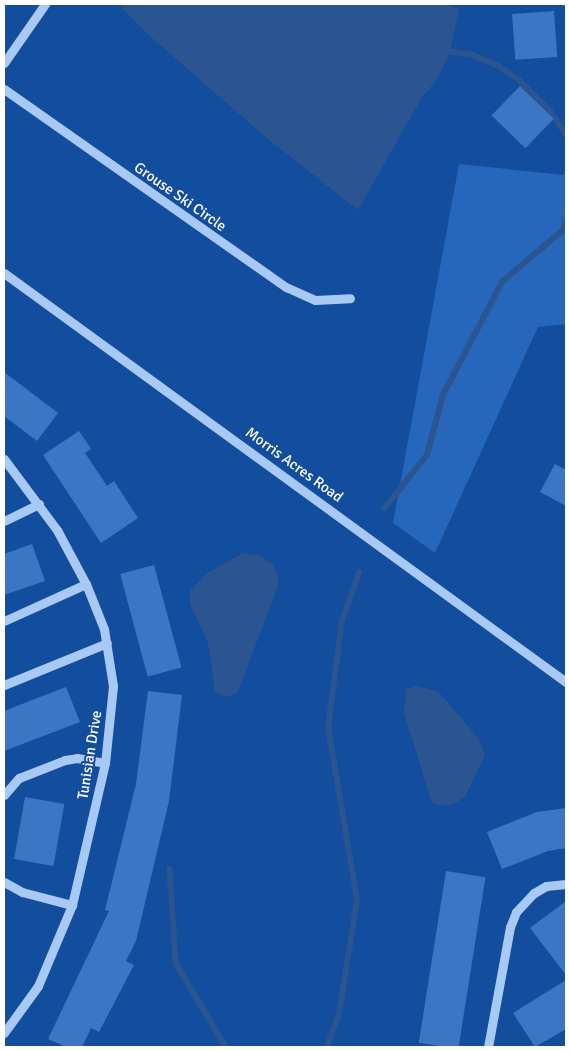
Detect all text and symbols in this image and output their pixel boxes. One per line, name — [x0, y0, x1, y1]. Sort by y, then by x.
street label: Grouse Ski Circle — [130, 158, 230, 236]
street label: Morris Acres Road — [242, 424, 346, 506]
street label: Tunisian Drive — [74, 709, 106, 801]

